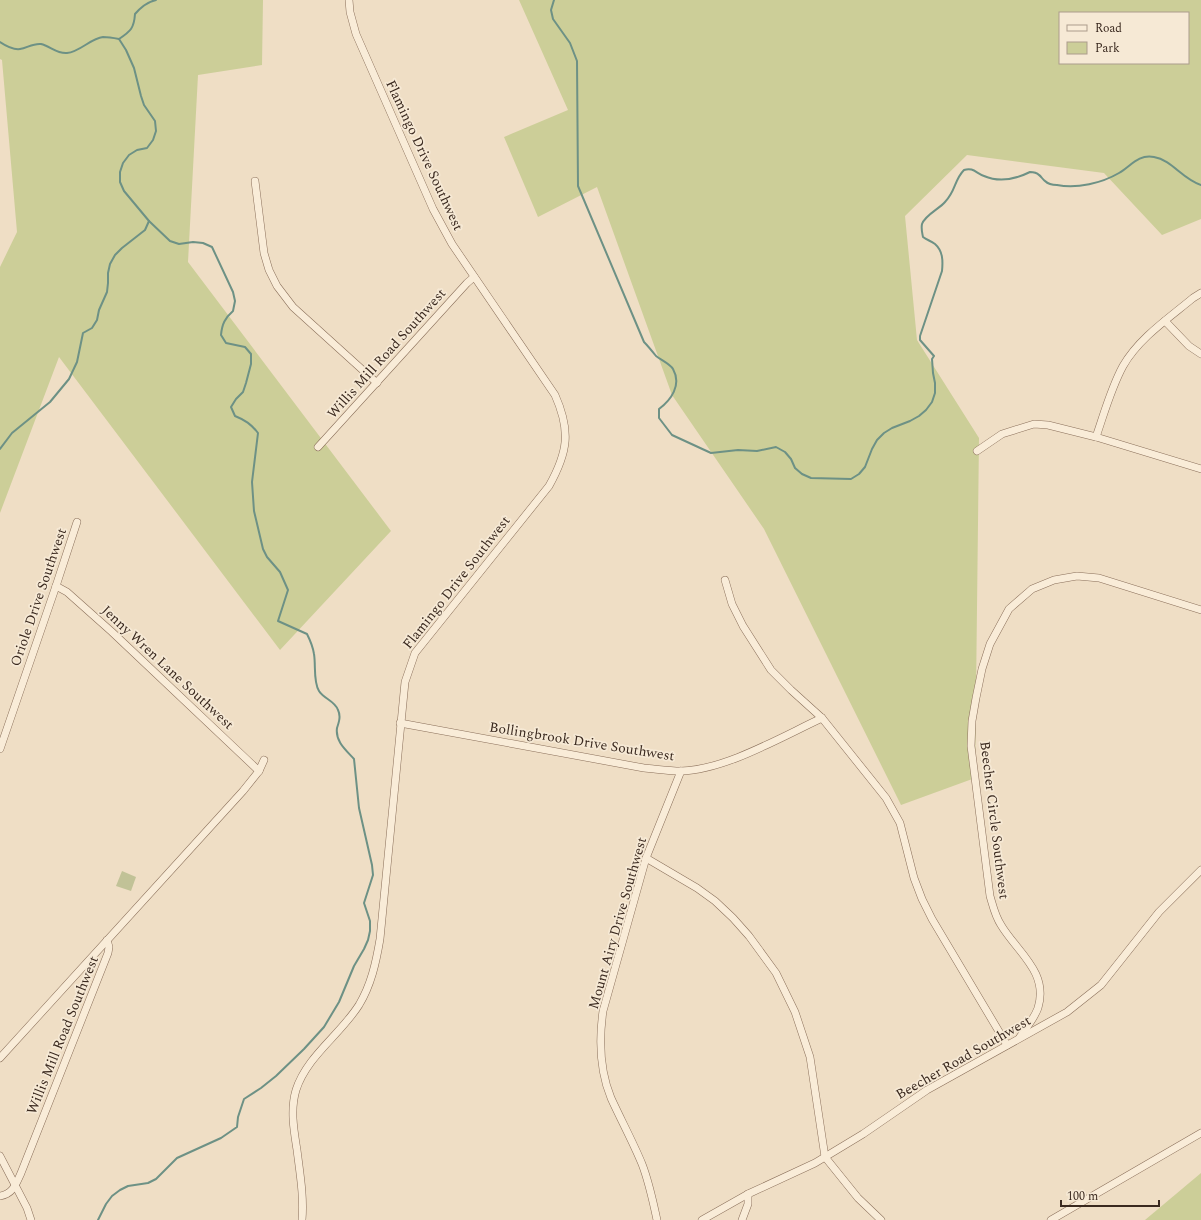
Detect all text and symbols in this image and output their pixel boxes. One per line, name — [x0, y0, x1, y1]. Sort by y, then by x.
legend — [1059, 12, 1189, 64]
text: Road — [1095, 19, 1122, 38]
text: Park — [1095, 39, 1120, 58]
street label: Flamingo Drive Southwest — [380, 76, 469, 234]
street label: Willis Mill Road Southwest — [322, 283, 451, 423]
street label: Flamingo Drive Southwest — [398, 511, 515, 654]
street label: Oriole Drive Southwest — [5, 525, 72, 669]
street label: Jenny Wren Lane Southwest — [97, 600, 239, 735]
street label: Bollingbrook Drive Southwest — [488, 716, 676, 767]
street label: Beecher Circle Southwest — [974, 740, 1015, 900]
street label: Mount Airy Drive Southwest — [583, 835, 652, 1012]
street label: Willis Mill Road Southwest — [21, 953, 104, 1117]
street label: Beecher Road Southwest — [892, 1010, 1035, 1105]
scale bar — [1061, 1182, 1159, 1208]
text: 100 m — [1067, 1187, 1098, 1206]

